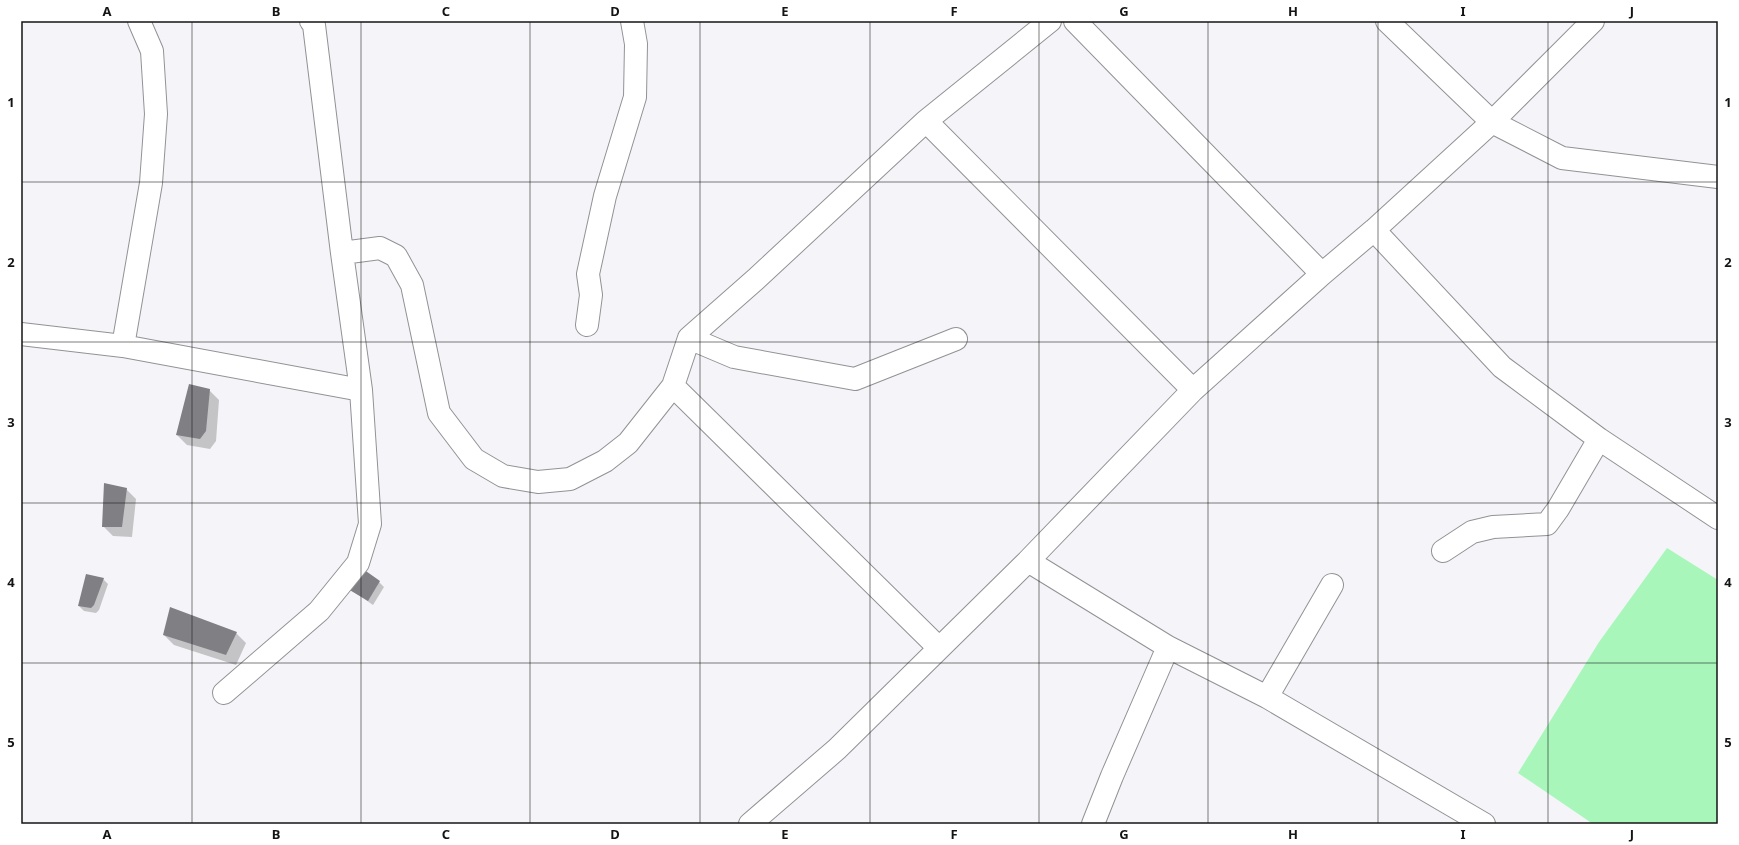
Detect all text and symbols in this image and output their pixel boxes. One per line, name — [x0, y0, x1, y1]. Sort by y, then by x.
text: A — [103, 2, 112, 20]
text: B — [272, 2, 280, 20]
text: C — [442, 2, 450, 20]
text: D — [610, 2, 620, 20]
text: E — [781, 2, 789, 20]
text: F — [950, 2, 958, 20]
text: G — [1119, 2, 1129, 20]
text: H — [1288, 2, 1298, 20]
text: I — [1460, 2, 1466, 20]
text: J — [1629, 2, 1634, 20]
text: 1 — [7, 93, 15, 111]
text: 1 — [1724, 93, 1732, 111]
text: 2 — [7, 253, 15, 271]
text: 2 — [1724, 253, 1732, 271]
text: 3 — [7, 413, 15, 431]
text: 3 — [1724, 413, 1732, 431]
text: 4 — [7, 573, 15, 591]
text: 4 — [1724, 573, 1732, 591]
text: 5 — [7, 733, 15, 751]
text: 5 — [1724, 733, 1732, 751]
text: A — [103, 825, 112, 843]
text: B — [272, 825, 280, 843]
text: C — [442, 825, 450, 843]
text: D — [610, 825, 620, 843]
text: E — [781, 825, 789, 843]
text: F — [950, 825, 958, 843]
text: G — [1119, 825, 1129, 843]
text: H — [1288, 825, 1298, 843]
text: I — [1460, 825, 1466, 843]
text: J — [1629, 825, 1634, 843]

